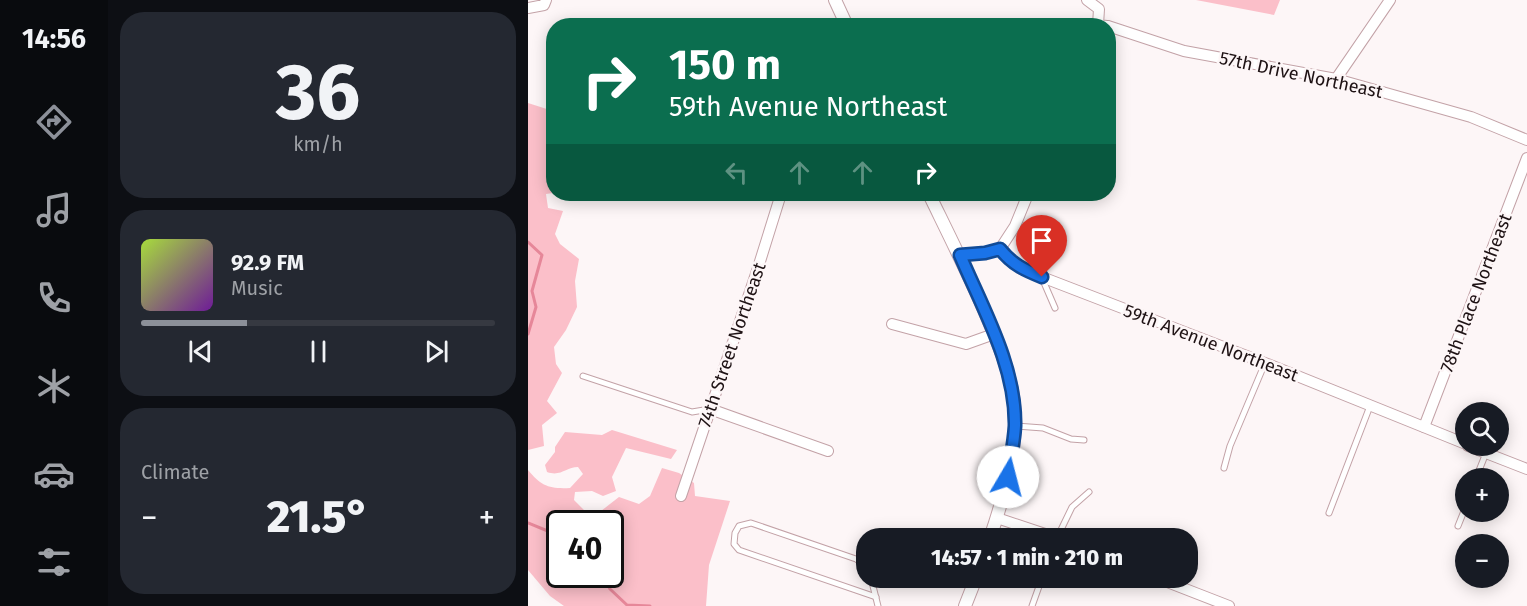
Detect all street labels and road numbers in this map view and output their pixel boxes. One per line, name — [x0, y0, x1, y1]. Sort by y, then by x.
street label: 57th Drive Northeast — [1217, 47, 1385, 103]
street label: 78th Place Northeast — [1436, 210, 1517, 376]
street label: 74th Street Northeast — [693, 259, 771, 430]
street label: 59th Avenue Northeast — [1120, 299, 1302, 387]

